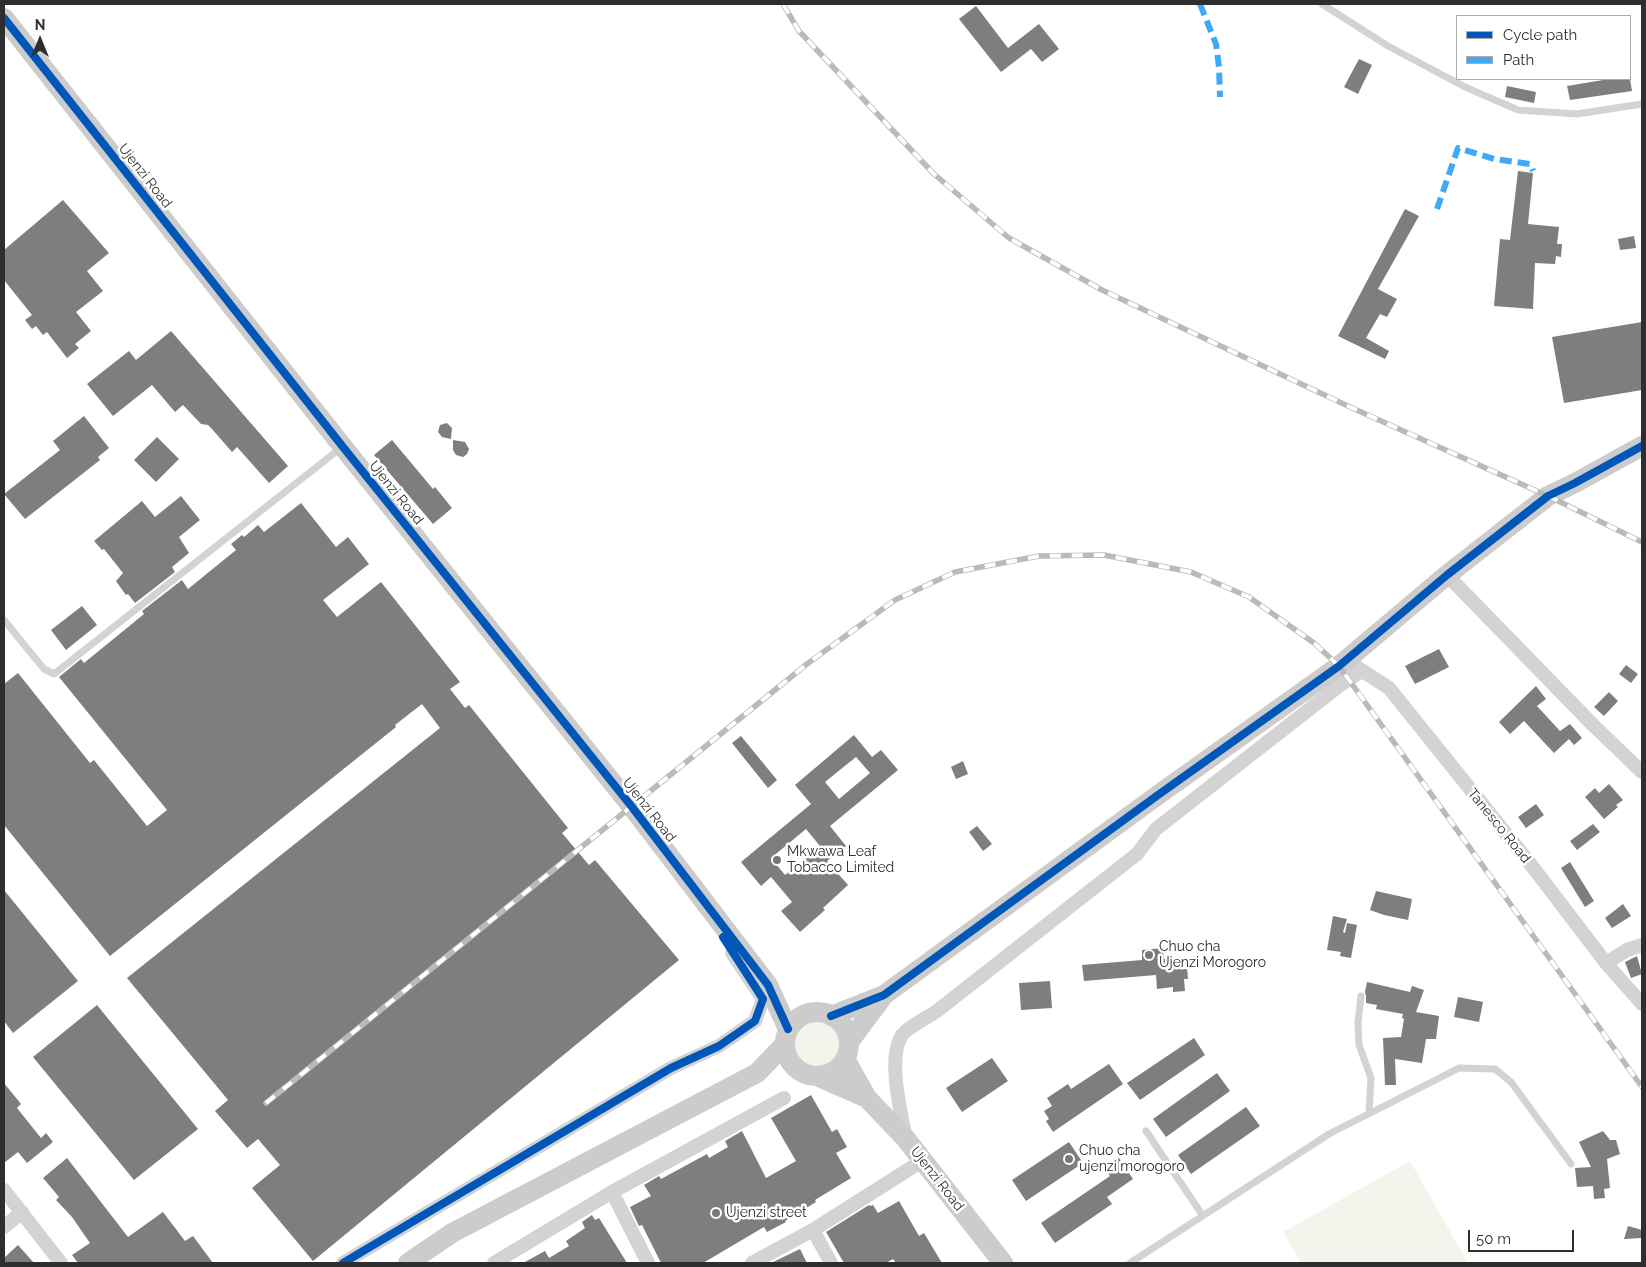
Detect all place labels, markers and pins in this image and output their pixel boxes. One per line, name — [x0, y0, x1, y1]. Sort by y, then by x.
place label: Mkwawa Leaf Tobacco Limited — [787, 844, 894, 876]
marker: Mkwawa Leaf Tobacco Limited — [771, 854, 783, 866]
place label: Chuo cha Ujenzi Morogoro — [1159, 939, 1266, 972]
marker: Chuo cha Ujenzi Morogoro — [1143, 949, 1155, 961]
place label: Chuo cha ujenzi morogoro — [1079, 1143, 1185, 1176]
marker: Chuo cha ujenzi morogoro — [1063, 1153, 1075, 1165]
place label: Ujenzi street — [726, 1205, 807, 1221]
marker: Ujenzi street — [710, 1207, 722, 1219]

